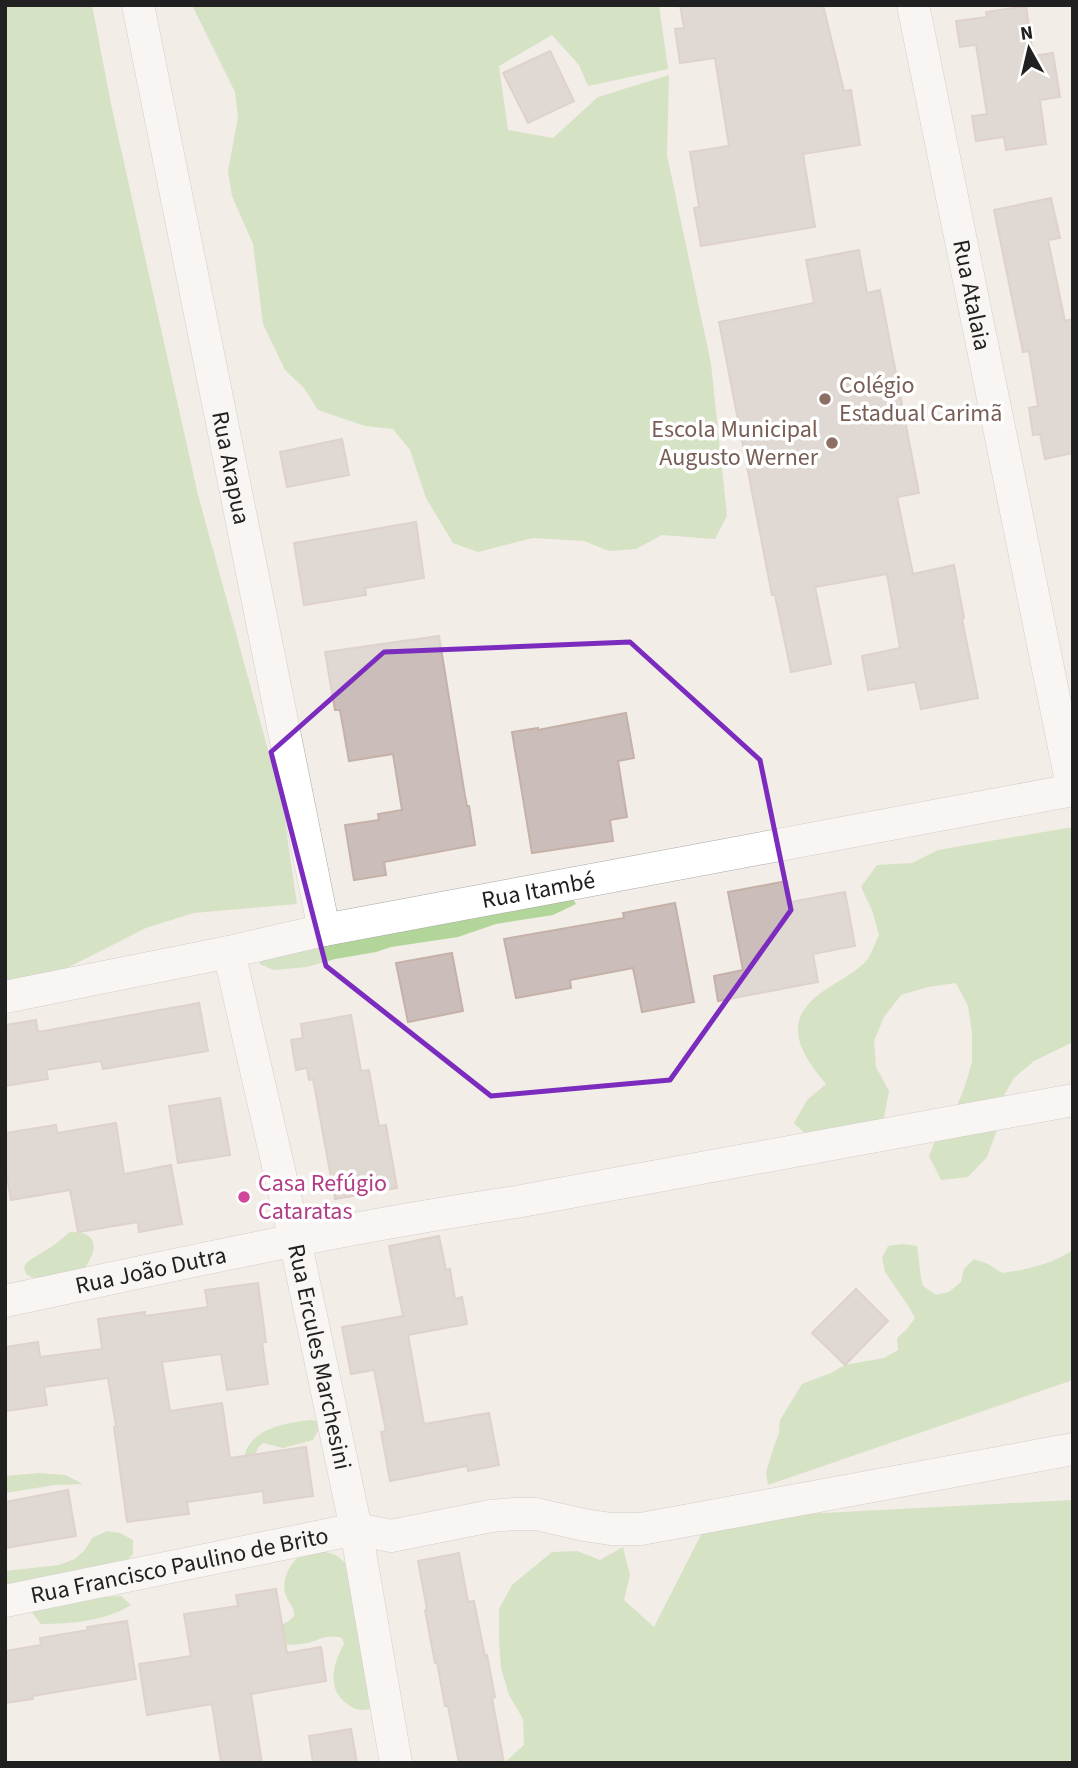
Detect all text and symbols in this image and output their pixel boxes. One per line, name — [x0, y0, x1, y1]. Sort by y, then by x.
north arrow — [994, 14, 1064, 84]
text: N — [1019, 19, 1035, 48]
street label: Rua Atalaia — [943, 237, 1000, 354]
place label: Colégio Estadual Carimã — [839, 368, 1002, 431]
marker: Colégio Estadual Carimã — [817, 391, 833, 407]
street label: Rua Arapua — [202, 408, 259, 528]
place label: Escola Municipal Augusto Werner — [651, 412, 819, 475]
marker: Escola Municipal Augusto Werner — [824, 435, 840, 451]
street label: Rua Itambé — [479, 863, 598, 918]
place label: Casa Refúgio Cataratas — [258, 1166, 387, 1229]
marker: Casa Refúgio Cataratas — [236, 1189, 252, 1205]
street label: Rua João Dutra — [72, 1238, 230, 1304]
street label: Rua Ercules Marchesini — [278, 1241, 360, 1473]
street label: Rua Francisco Paulino de Brito — [27, 1518, 331, 1613]

